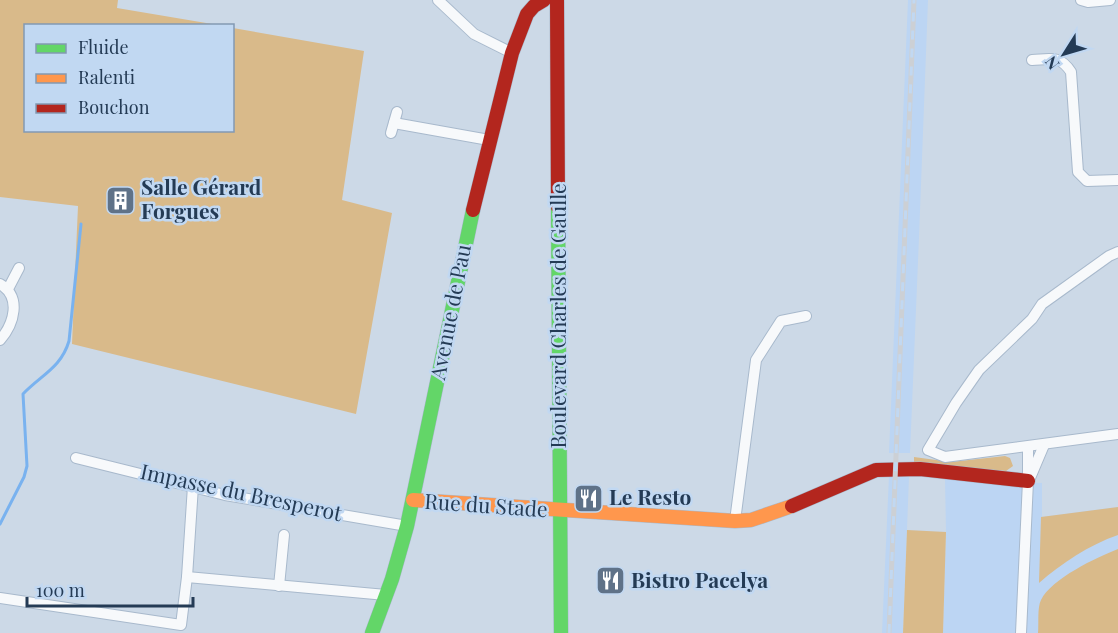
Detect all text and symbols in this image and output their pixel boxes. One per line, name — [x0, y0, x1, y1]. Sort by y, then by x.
legend — [24, 24, 234, 132]
north arrow — [1034, 24, 1094, 84]
text: Fluide — [78, 35, 129, 59]
text: N — [1039, 52, 1063, 74]
text: Ralenti — [78, 65, 135, 89]
text: Bouchon — [78, 95, 150, 119]
place label: Salle Gérard Forgues — [141, 172, 262, 224]
street label: Boulevard Charles de Gaulle — [543, 183, 571, 449]
building icon: Salle Gérard Forgues — [104, 184, 136, 216]
street label: Avenue de Pau — [422, 242, 476, 383]
street label: Impasse du Bresperot — [138, 456, 345, 526]
restaurant icon: Le Resto — [572, 482, 604, 514]
place label: Le Resto — [609, 482, 691, 510]
street label: Rue du Stade — [424, 486, 549, 522]
restaurant icon: Bistro Pacelya — [594, 565, 626, 597]
place label: Bistro Pacelya — [631, 565, 768, 593]
scale bar — [27, 570, 194, 608]
text: 100 m — [36, 578, 85, 602]

